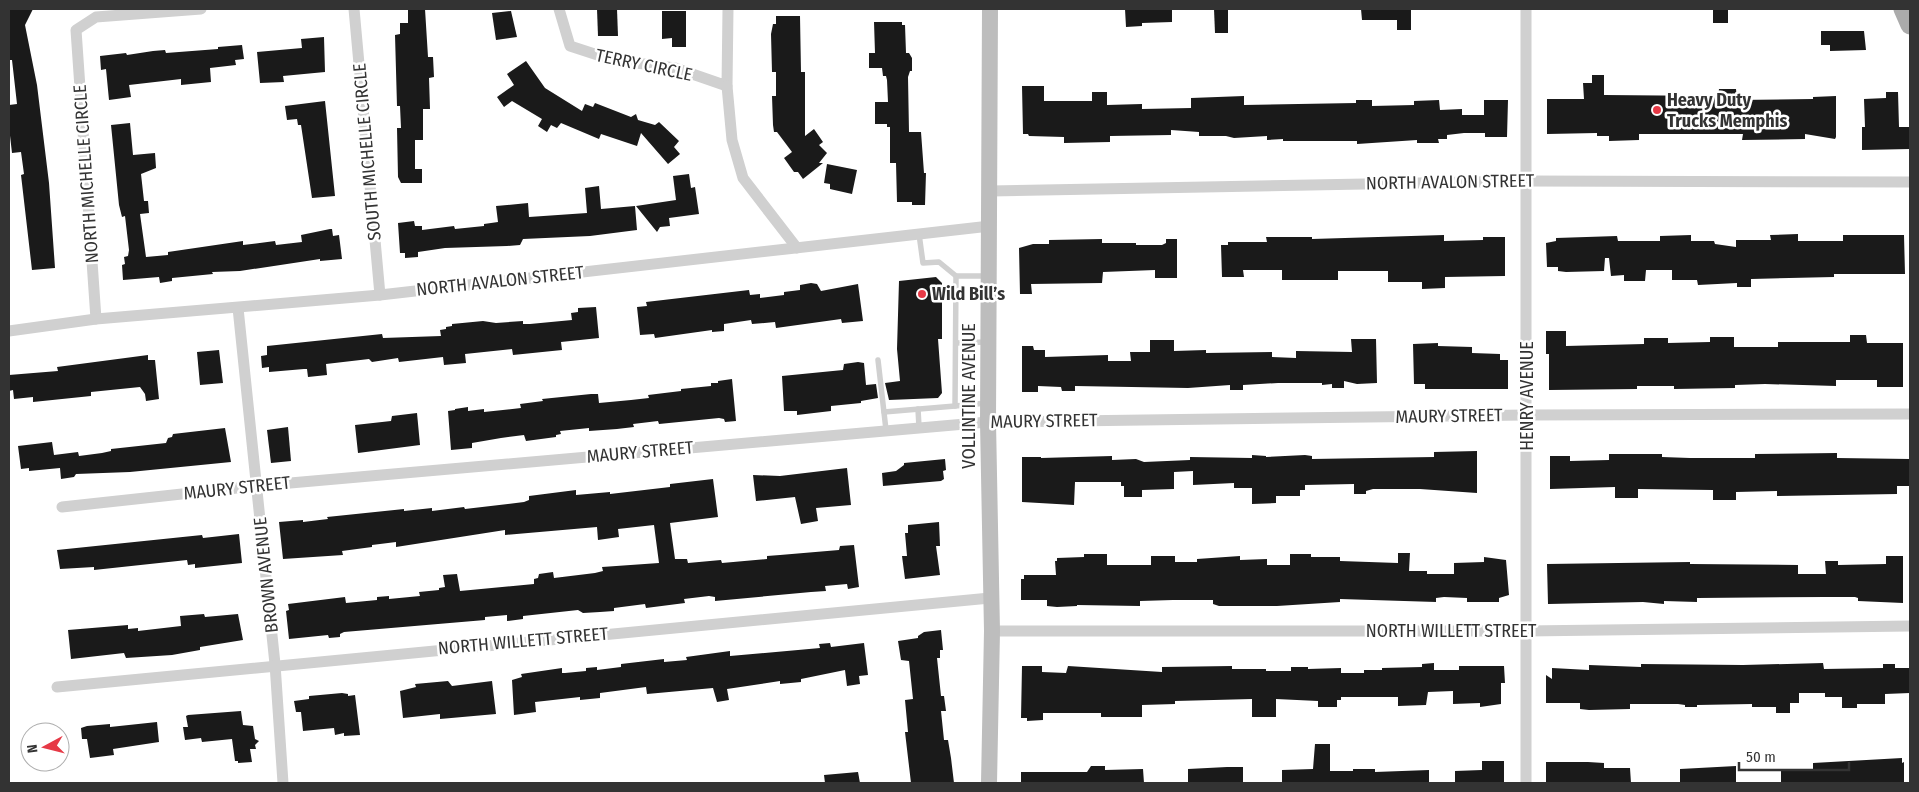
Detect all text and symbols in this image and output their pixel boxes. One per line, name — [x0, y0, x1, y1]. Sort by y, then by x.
street label: TERRY CIRCLE — [594, 44, 694, 86]
street label: SOUTH MICHELLE CIRCLE — [348, 62, 386, 242]
street label: NORTH MICHELLE CIRCLE — [69, 84, 103, 264]
place label: Heavy Duty Trucks Memphis — [1667, 89, 1787, 132]
marker: Heavy Duty Trucks Memphis — [1651, 104, 1663, 116]
street label: NORTH AVALON STREET — [1366, 170, 1535, 194]
street label: NORTH AVALON STREET — [415, 261, 585, 301]
place label: Wild Bill’s — [932, 283, 1005, 305]
marker: Wild Bill’s — [916, 288, 928, 300]
street label: VOLLINTINE AVENUE — [958, 323, 980, 469]
street label: HENRY AVENUE — [1516, 341, 1538, 451]
street label: MAURY STREET — [1395, 404, 1503, 428]
street label: MAURY STREET — [990, 409, 1098, 433]
street label: MAURY STREET — [586, 436, 695, 468]
street label: MAURY STREET — [183, 471, 292, 505]
street label: BROWN AVENUE — [249, 516, 283, 634]
street label: NORTH WILLETT STREET — [1366, 620, 1537, 642]
street label: NORTH WILLETT STREET — [437, 623, 610, 659]
north arrow — [20, 722, 70, 772]
scale bar — [1739, 740, 1849, 772]
text: N — [24, 743, 42, 754]
text: 50 m — [1746, 748, 1776, 766]

